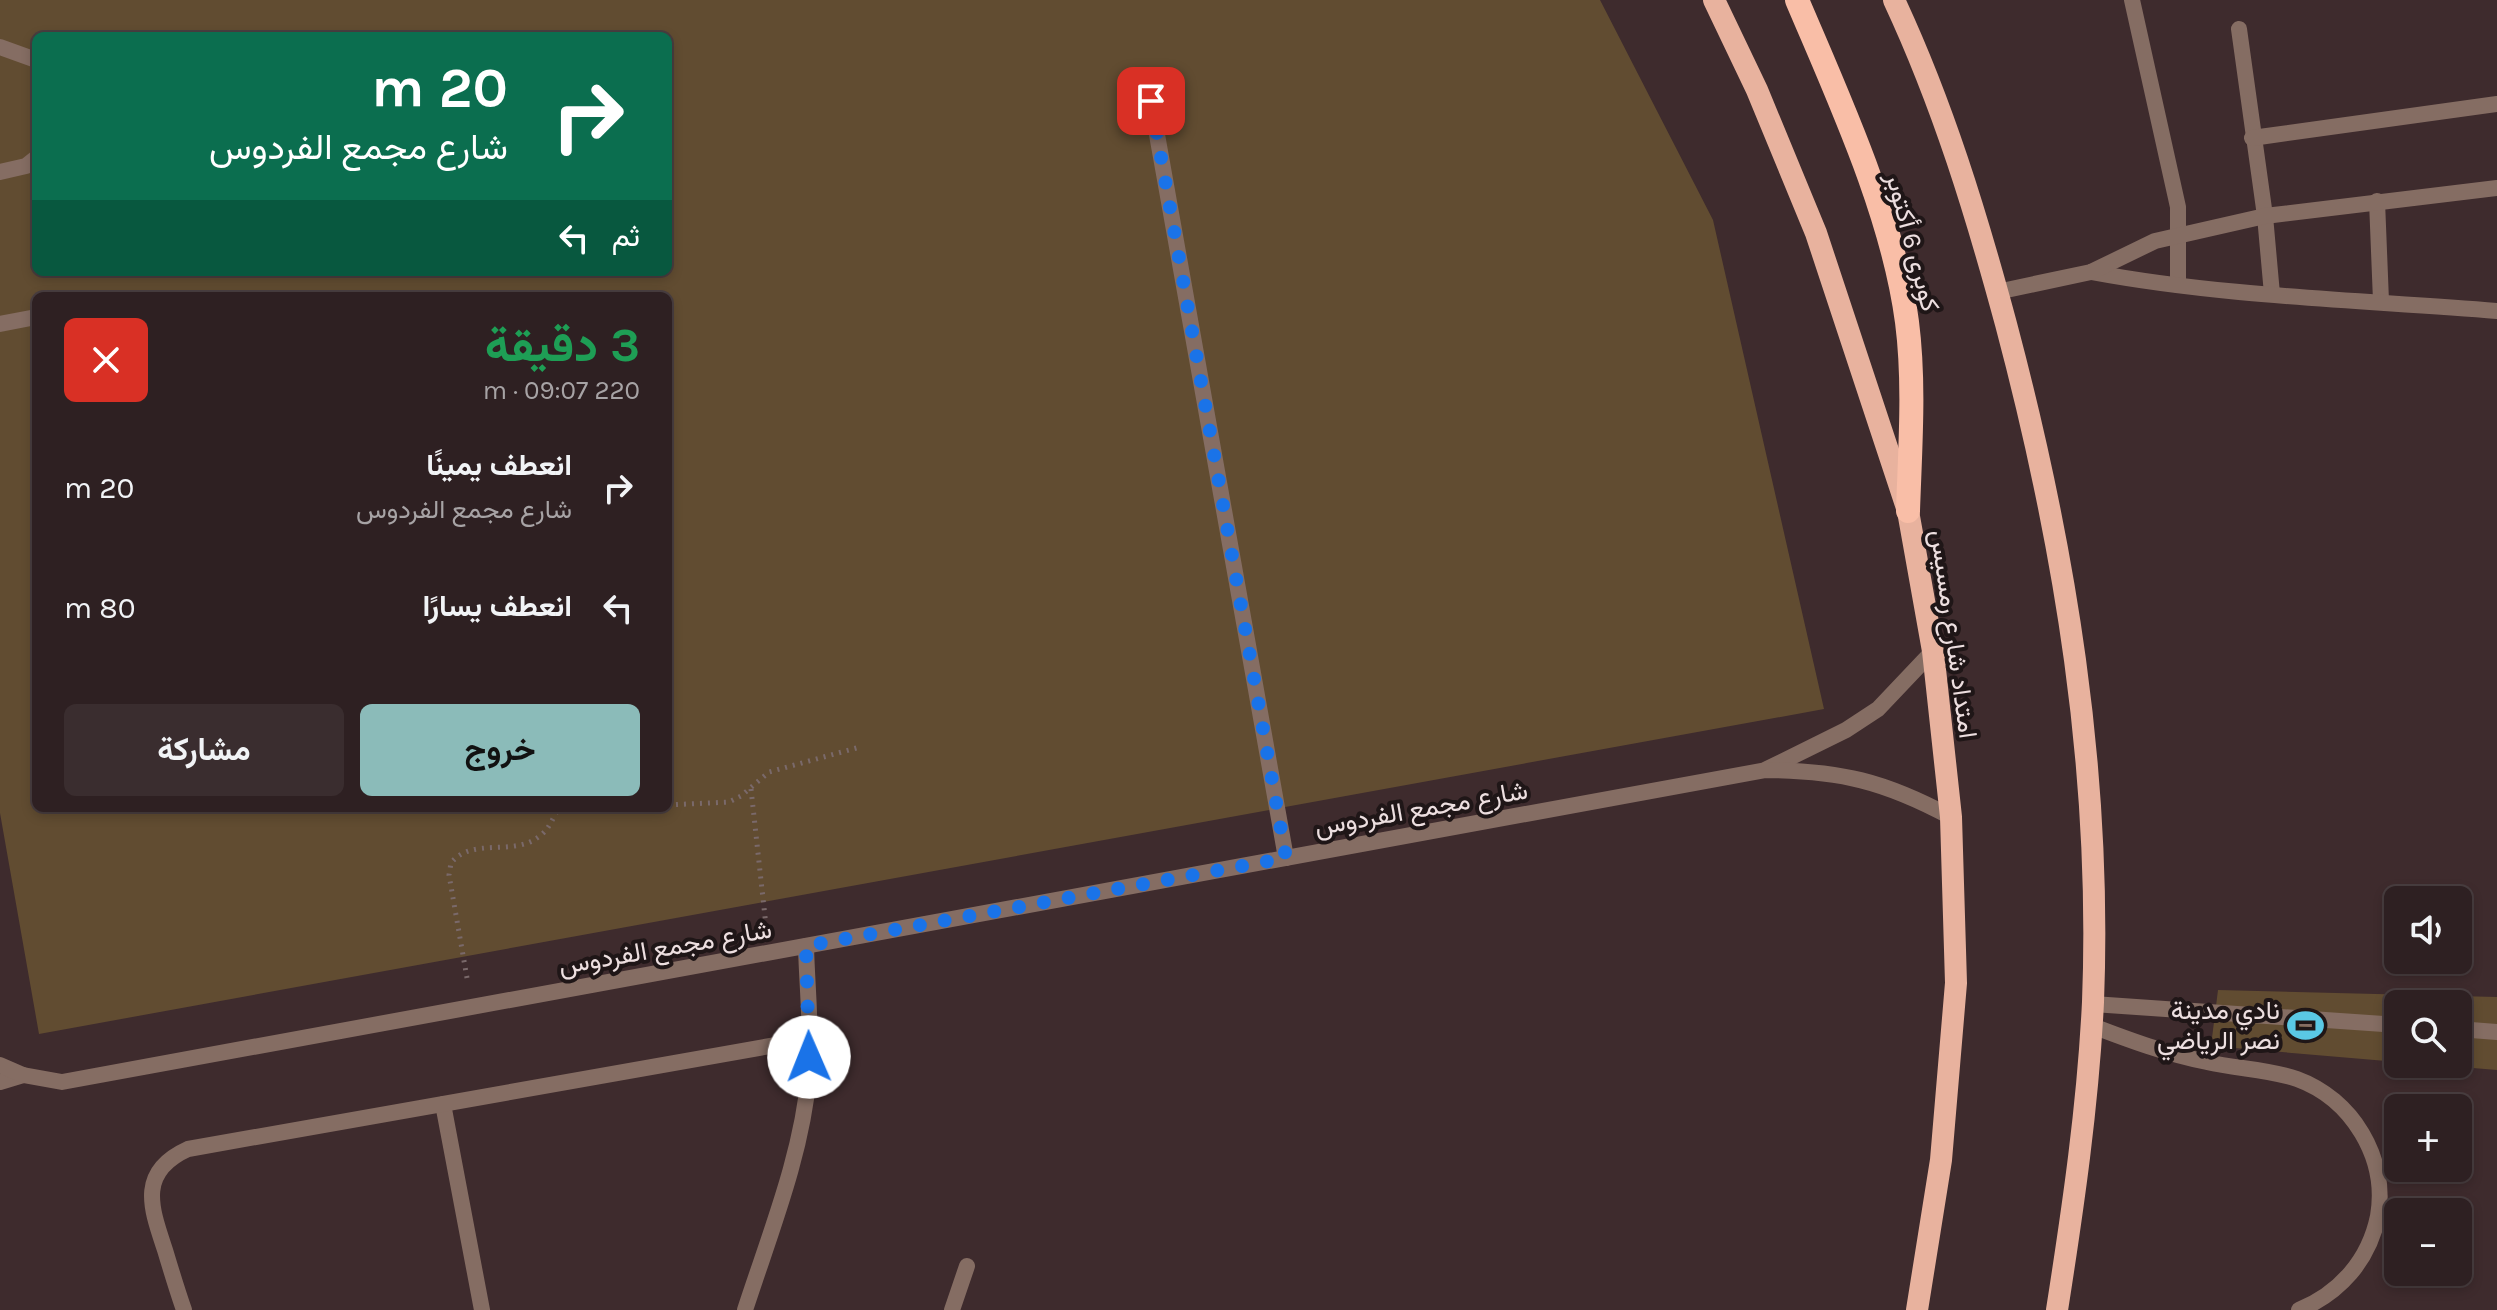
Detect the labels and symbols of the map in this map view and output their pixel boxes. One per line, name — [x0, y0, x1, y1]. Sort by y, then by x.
pin — [1117, 67, 1185, 135]
street label: كوبرى 6 أكتوبر — [1879, 168, 1946, 315]
street label: امتداد شارع رمسيس — [1922, 528, 1983, 741]
street label: شارع مجمع الفردوس — [1312, 774, 1530, 844]
street label: شارع مجمع الفردوس — [556, 913, 774, 983]
place label: نادي مدينة نصر الرياضي — [2157, 995, 2280, 1061]
sports icon: نادي مدينة نصر الرياضي — [2287, 1006, 2325, 1044]
position arrow — [767, 1015, 851, 1099]

